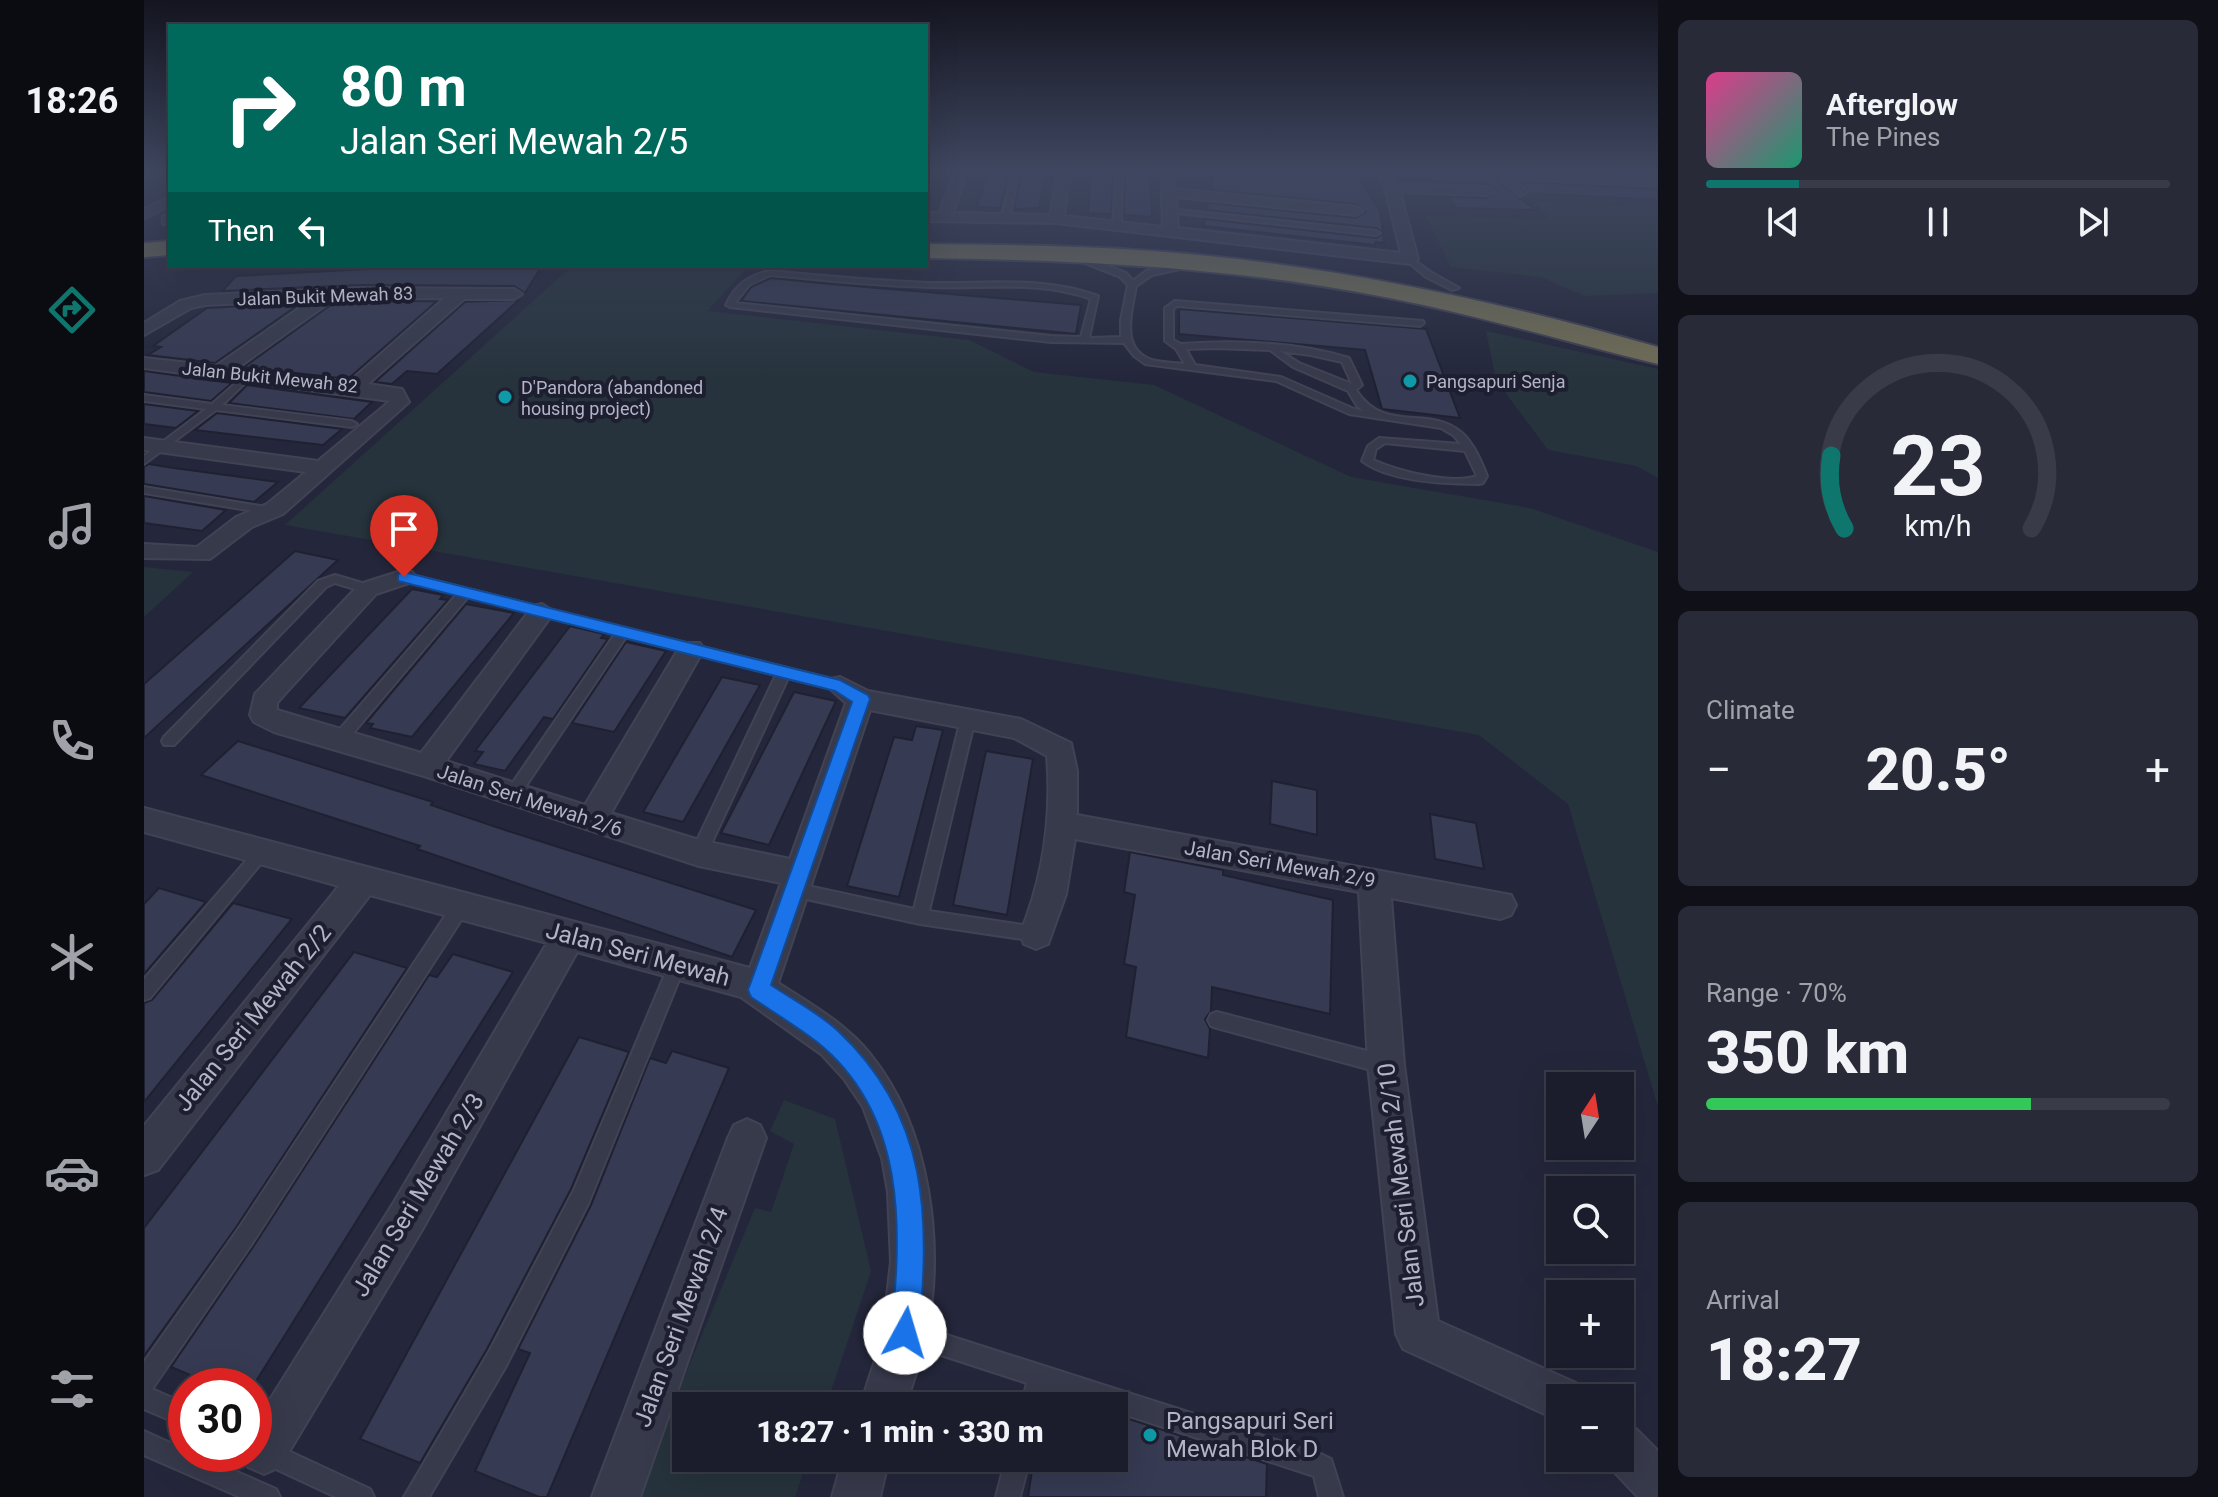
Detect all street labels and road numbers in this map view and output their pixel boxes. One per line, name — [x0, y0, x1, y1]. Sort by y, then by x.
street label: Jalan Bukit Mewah 83 — [236, 282, 414, 310]
street label: Jalan Bukit Mewah 82 — [181, 357, 359, 397]
street label: Jalan Seri Mewah 2/6 — [434, 759, 626, 841]
street label: Jalan Seri Mewah 2/9 — [1183, 835, 1377, 893]
street label: Jalan Seri Mewah — [543, 916, 733, 992]
street label: Jalan Seri Mewah 2/2 — [169, 919, 337, 1117]
street label: Jalan Seri Mewah 2/10 — [1372, 1061, 1430, 1309]
street label: Jalan Seri Mewah 2/3 — [346, 1088, 490, 1302]
street label: Jalan Seri Mewah 2/4 — [628, 1203, 734, 1431]

